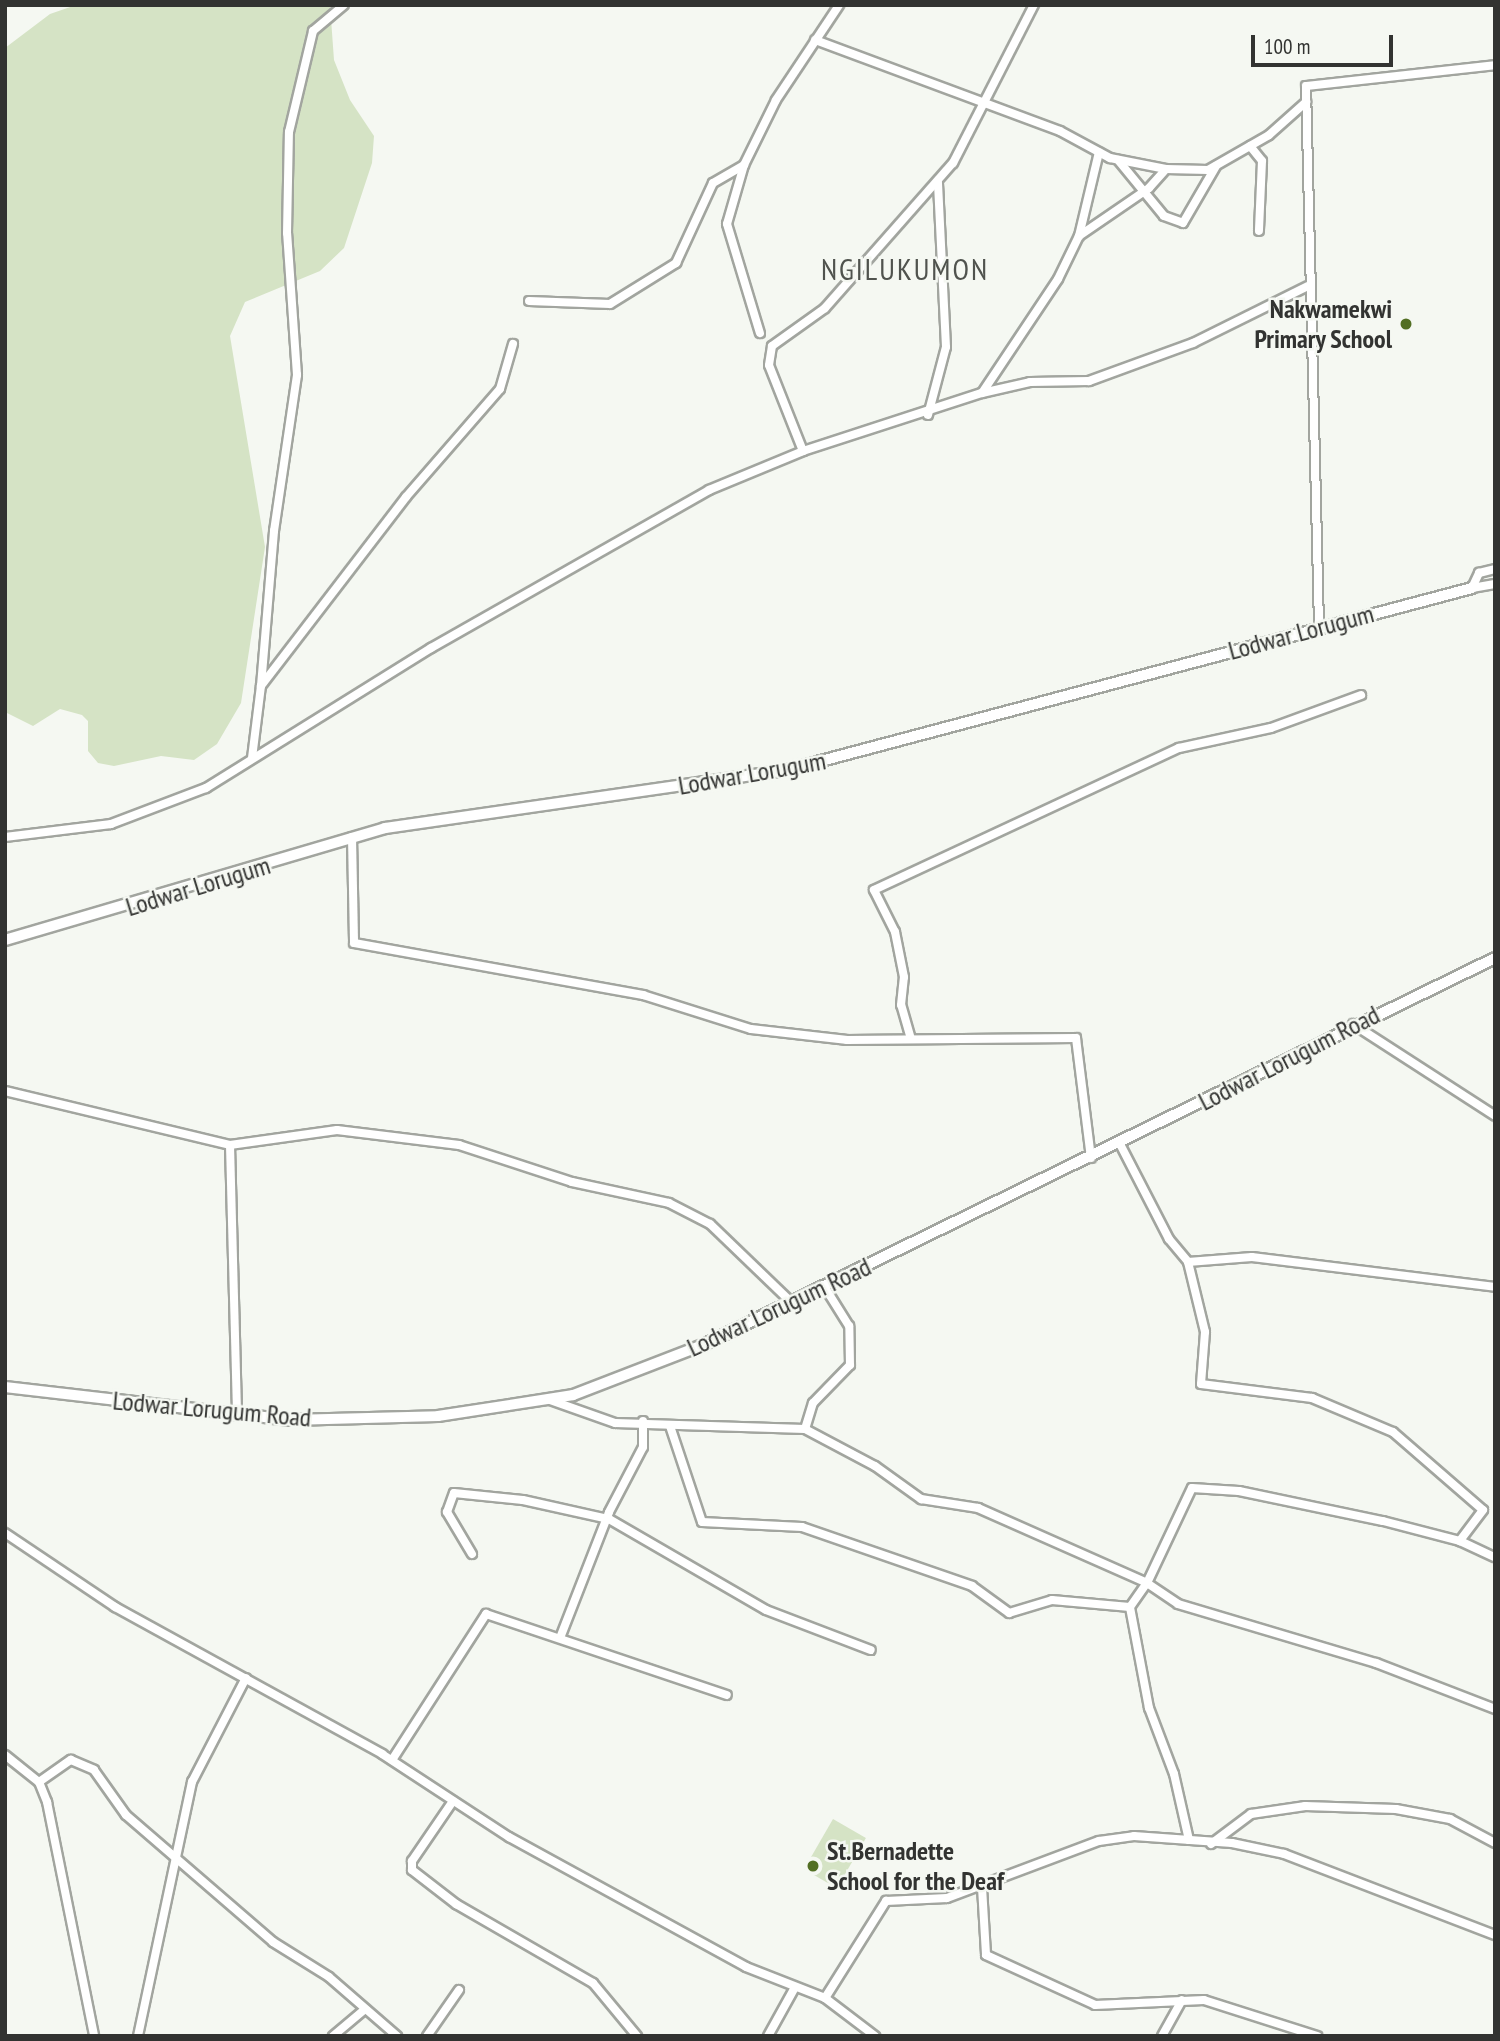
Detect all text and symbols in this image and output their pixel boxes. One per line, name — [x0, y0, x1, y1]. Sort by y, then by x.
scale bar — [1255, 21, 1397, 65]
text: 100 m — [1264, 33, 1310, 60]
district label: NGILUKUMON — [822, 251, 988, 287]
place label: Nakwamekwi Primary School — [1254, 293, 1392, 354]
marker: Nakwamekwi Primary School — [1398, 316, 1414, 332]
street label: Lodwar Lorugum — [1225, 598, 1377, 666]
street label: Lodwar Lorugum — [676, 745, 828, 801]
street label: Lodwar Lorugum — [122, 849, 274, 923]
street label: Lodwar Lorugum Road — [1193, 999, 1385, 1117]
street label: Lodwar Lorugum Road — [682, 1251, 876, 1363]
street label: Lodwar Lorugum Road — [111, 1385, 313, 1433]
place label: St.Bernadette School for the Deaf — [827, 1835, 1004, 1896]
marker: St.Bernadette School for the Deaf — [805, 1858, 821, 1874]

